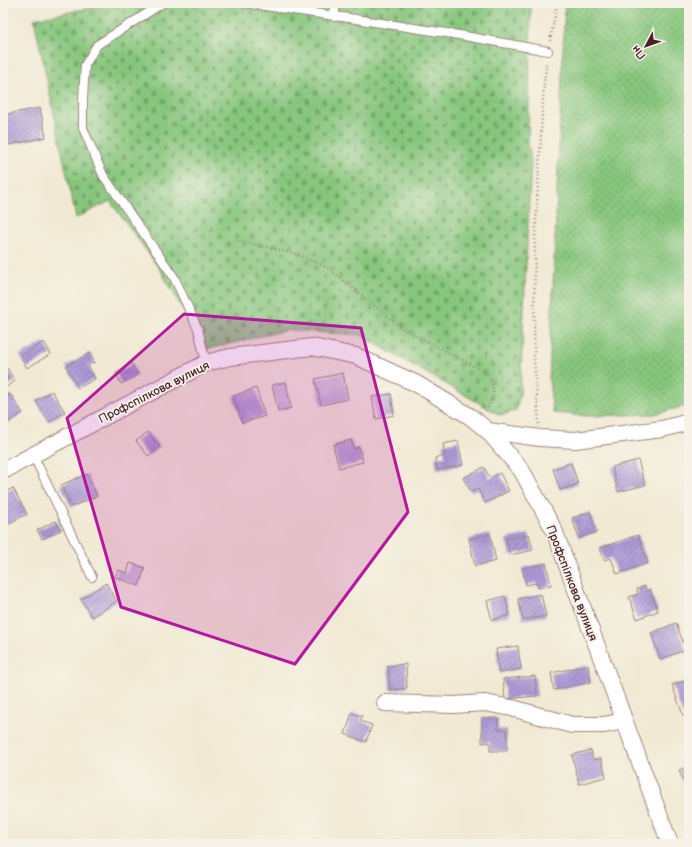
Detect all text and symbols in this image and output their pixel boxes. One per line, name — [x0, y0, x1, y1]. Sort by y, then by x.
north arrow — [626, 26, 666, 66]
text: Пн — [629, 42, 649, 62]
street label: Профспілкова вулиця — [96, 358, 213, 427]
street label: Профспілкова вулиця — [543, 523, 601, 643]

